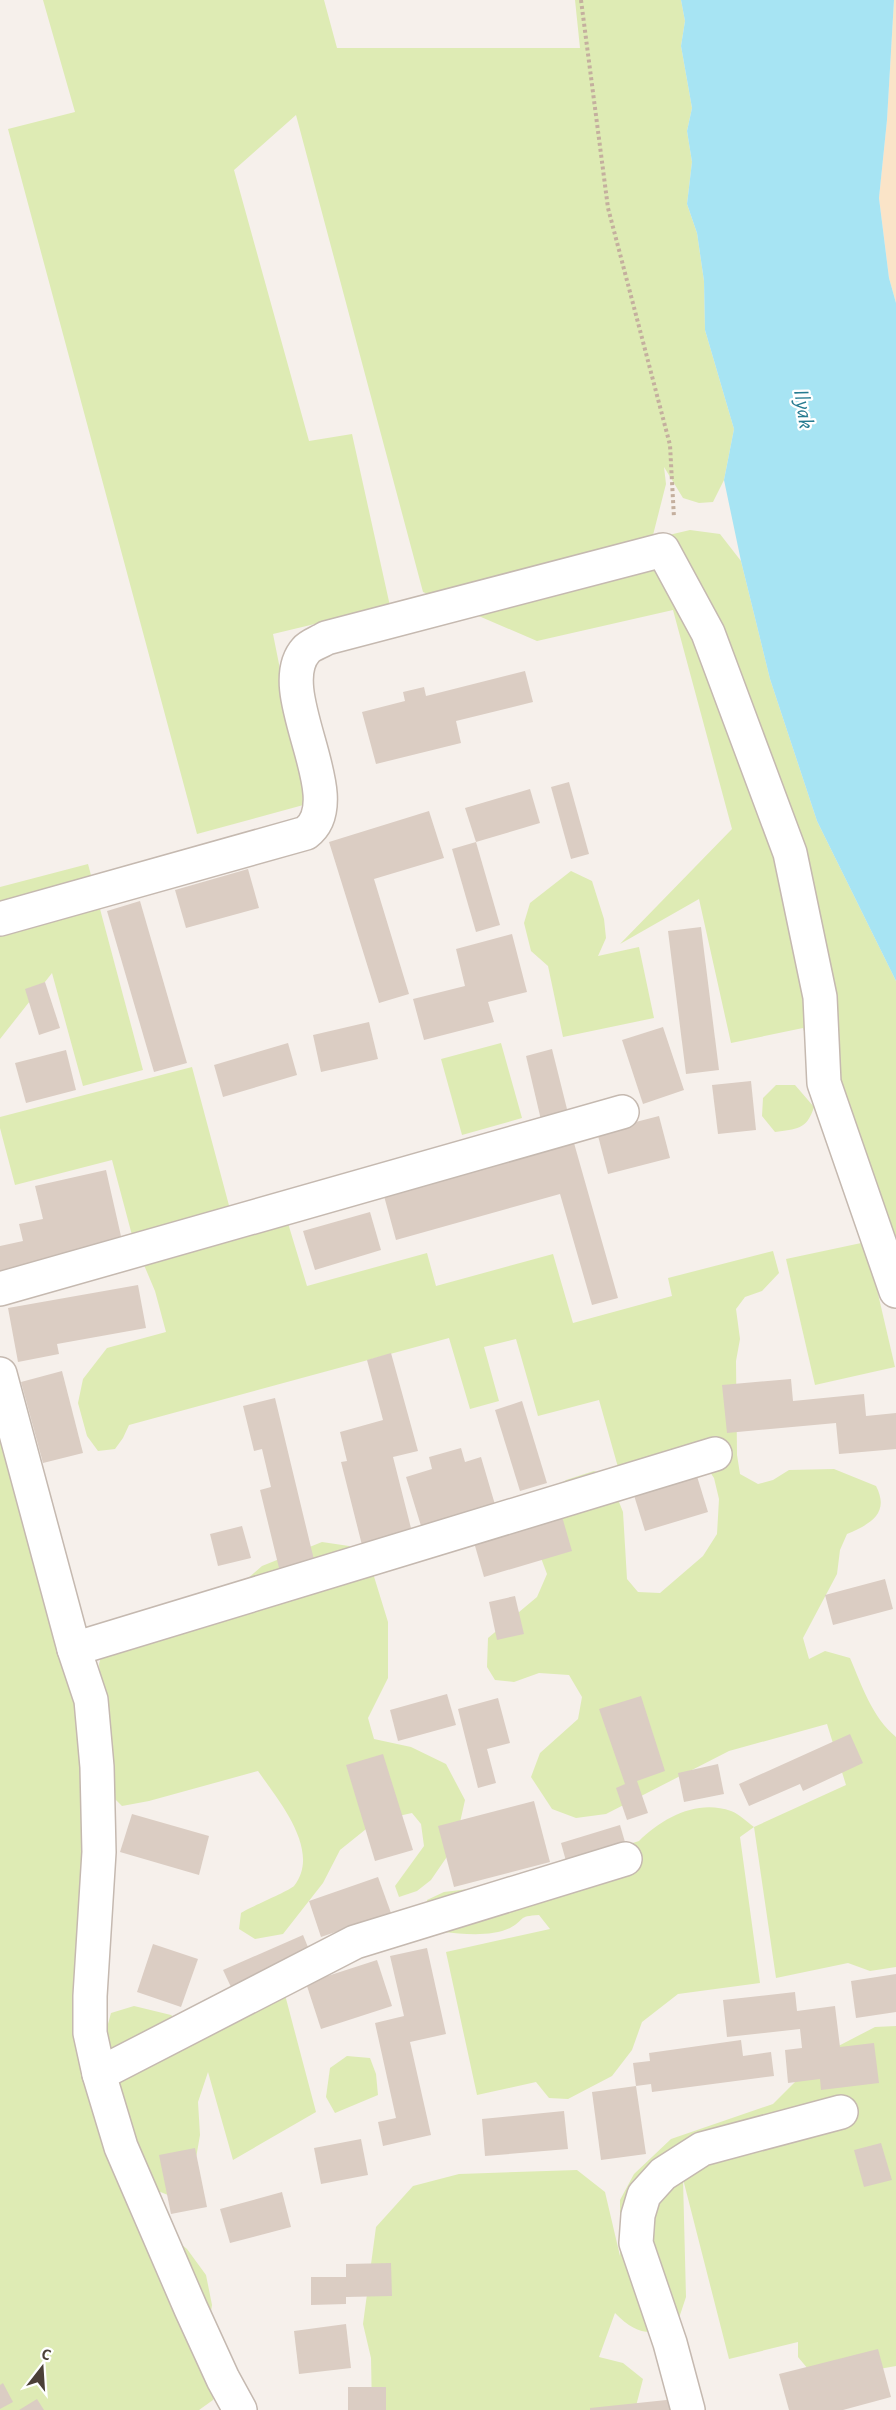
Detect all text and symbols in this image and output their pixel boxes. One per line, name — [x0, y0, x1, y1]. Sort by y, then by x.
water label: Ilyak — [790, 388, 818, 430]
north arrow — [12, 2338, 72, 2398]
text: С — [40, 2346, 53, 2364]

